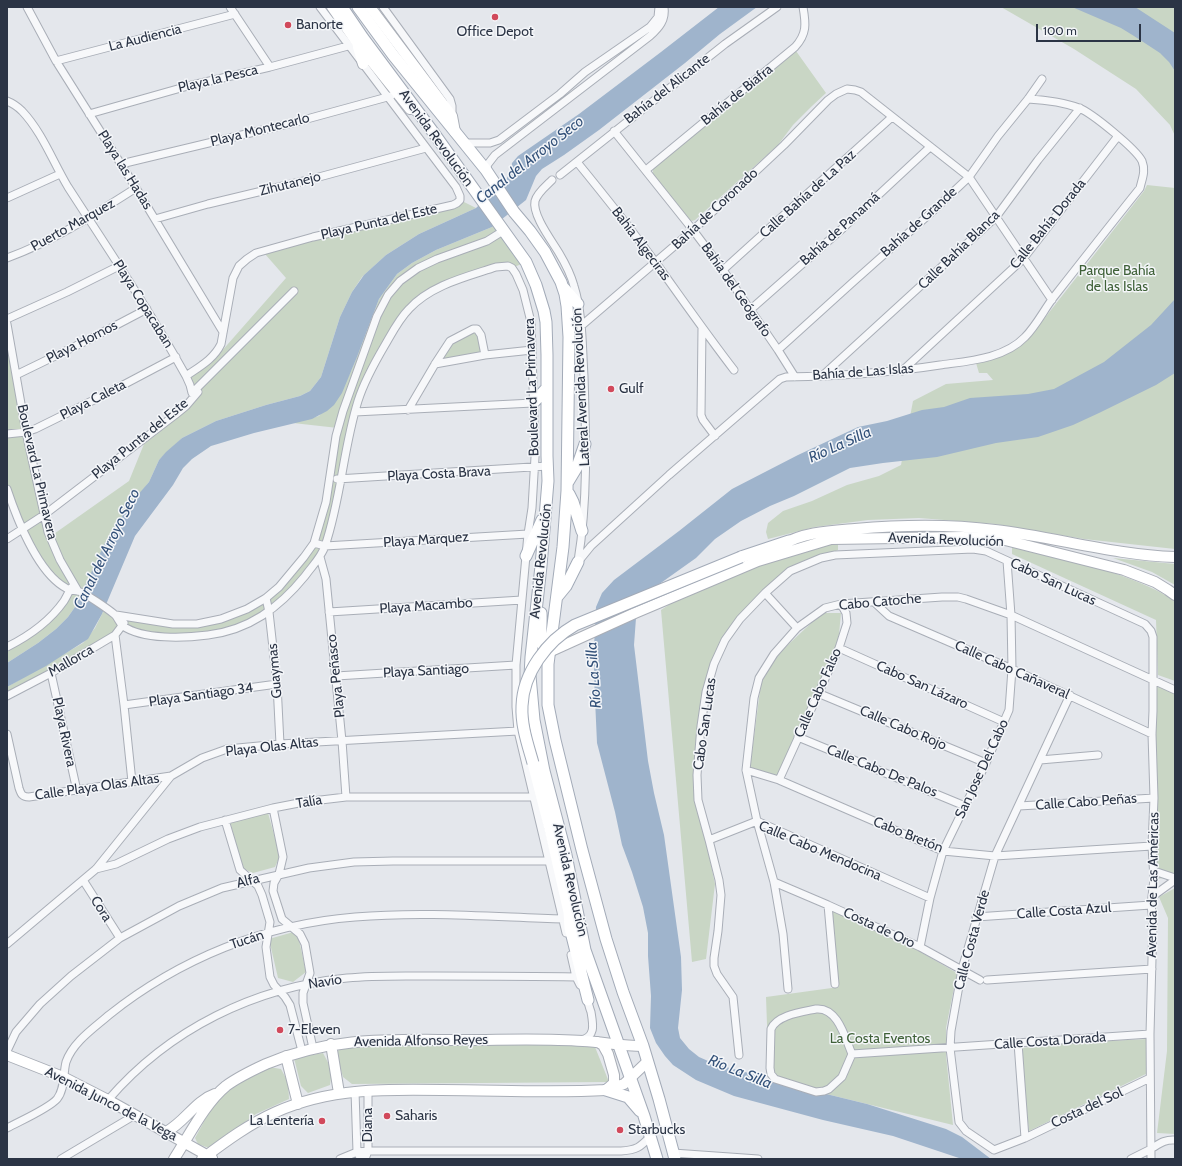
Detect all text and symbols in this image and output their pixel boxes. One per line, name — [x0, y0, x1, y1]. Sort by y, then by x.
marker: Office Depot — [490, 12, 500, 22]
scale bar — [1038, 16, 1143, 42]
place label: Banorte — [296, 17, 343, 33]
marker: Banorte — [283, 20, 293, 30]
street label: La Audiencia — [107, 21, 183, 55]
text: 100 m — [1043, 23, 1077, 38]
place label: Office Depot — [457, 24, 533, 40]
street label: Bahía del Alicante — [621, 50, 713, 128]
street label: Bahía de Biafra — [698, 61, 776, 129]
street label: Playa la Pesca — [176, 62, 260, 96]
street label: Avenida Revolución — [395, 86, 477, 190]
street label: Playa Montecarlo — [209, 110, 311, 150]
water label: Canal del Arroyo Seco — [473, 112, 587, 208]
street label: Playa las Hadas — [94, 127, 156, 213]
street label: Calle Bahía de La Paz — [756, 146, 860, 242]
street label: Bahía de Coronado — [668, 165, 762, 253]
street label: Zihutanejo — [258, 168, 322, 200]
street label: Calle Bahía Dorada — [1007, 176, 1089, 272]
street label: Bahía de Grande — [877, 183, 961, 261]
street label: Bahía de Panamá — [797, 189, 883, 269]
street label: Puerto Marquez — [28, 195, 118, 255]
street label: Playa Punta del Este — [319, 200, 439, 244]
street label: Bahía Algeciras — [608, 204, 674, 284]
street label: Calle Bahía Blanca — [915, 207, 1003, 293]
street label: Bahía del Geógrafo — [697, 240, 775, 340]
street label: Playa Copacaban — [109, 257, 177, 351]
park label: Parque Bahía de las Islas — [1079, 263, 1155, 296]
street label: Lateral Avenida Revolución — [568, 307, 594, 467]
street label: Playa Hornos — [44, 317, 120, 367]
street label: Boulevard La Primavera — [521, 318, 543, 456]
street label: Bahía de Las Islas — [812, 360, 914, 384]
street label: Playa Caleta — [57, 376, 129, 424]
place label: Gulf — [619, 381, 644, 397]
marker: Gulf — [606, 384, 616, 394]
street label: Playa Punta del Este — [89, 395, 191, 483]
street label: Boulevard La Primavera — [13, 403, 61, 541]
water label: Río La Silla — [806, 423, 874, 467]
street label: Playa Costa Brava — [387, 463, 491, 485]
water label: Canal del Arroyo Seco — [70, 486, 144, 612]
street label: Avenida Revolución — [527, 503, 555, 619]
street label: Playa Marquez — [383, 529, 469, 551]
street label: Avenida Revolución — [888, 530, 1004, 550]
street label: Cabo San Lucas — [1007, 555, 1099, 609]
street label: Cabo Catoche — [838, 590, 922, 614]
street label: Playa Macambo — [379, 594, 473, 618]
street label: Playa Peñasco — [323, 633, 349, 719]
street label: Calle Cabo Cañaveral — [952, 637, 1072, 703]
street label: Mallorca — [45, 641, 97, 681]
water label: Río La Silla — [583, 641, 605, 709]
street label: Guaymas — [264, 643, 286, 699]
street label: Calle Cabo Falso — [791, 646, 845, 740]
street label: Cabo San Lázaro — [873, 657, 971, 713]
street label: Playa Santiago — [383, 660, 469, 682]
street label: Cabo San Lucas — [690, 677, 720, 771]
street label: Playa Santiago 34 — [148, 679, 254, 711]
street label: Playa Rivera — [48, 696, 80, 768]
street label: Calle Cabo Rojo — [857, 702, 949, 754]
street label: San Jose Del Cabo — [952, 717, 1012, 821]
street label: Playa Olas Altas — [225, 734, 319, 760]
street label: Calle Cabo De Palos — [824, 741, 940, 801]
street label: Calle Playa Olas Altas — [34, 770, 160, 804]
street label: Calle Cabo Peñas — [1035, 790, 1137, 814]
street label: Talía — [295, 792, 323, 812]
street label: Avenida de Las Américas — [1143, 812, 1163, 958]
street label: Cabo Bretón — [871, 813, 945, 857]
street label: Calle Cabo Mendocina — [756, 818, 884, 884]
street label: Avenida Revolución — [549, 822, 591, 938]
street label: Alfa — [235, 870, 261, 892]
street label: Calle Costa Verde — [951, 888, 993, 992]
street label: Cora — [87, 893, 115, 925]
street label: Calle Costa Azul — [1016, 899, 1112, 923]
street label: Costa de Oro — [840, 904, 918, 952]
street label: Tucán — [228, 927, 266, 953]
street label: Navío — [307, 971, 343, 993]
place label: 7-Eleven — [288, 1022, 341, 1038]
marker: 7-Eleven — [275, 1025, 285, 1035]
street label: Calle Costa Dorada — [994, 1029, 1106, 1053]
street label: Avenida Alfonso Reyes — [354, 1031, 488, 1051]
park label: La Costa Eventos — [830, 1031, 930, 1047]
water label: Río La Silla — [706, 1051, 774, 1093]
street label: Avenida Junco de la Vega — [42, 1063, 180, 1145]
street label: Costa del Sol — [1049, 1084, 1125, 1132]
street label: Diana — [360, 1108, 376, 1142]
place label: Saharis — [395, 1108, 437, 1124]
marker: Saharis — [382, 1111, 392, 1121]
place label: La Lentería — [249, 1113, 314, 1129]
marker: La Lentería — [317, 1116, 327, 1126]
place label: Starbucks — [628, 1122, 685, 1138]
marker: Starbucks — [615, 1125, 625, 1135]

